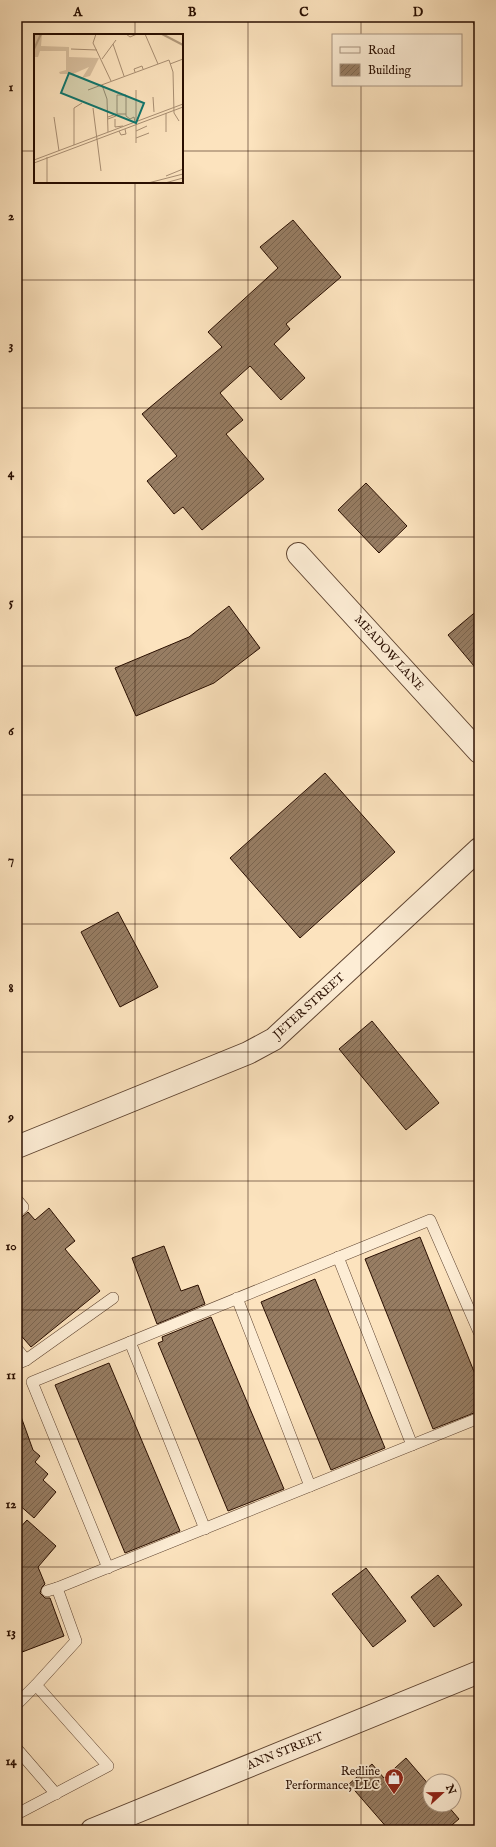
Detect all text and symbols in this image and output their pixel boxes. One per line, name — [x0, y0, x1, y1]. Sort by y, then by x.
text: A — [73, 4, 84, 21]
text: B — [188, 4, 197, 21]
text: C — [299, 4, 309, 21]
text: D — [413, 4, 424, 21]
inset map — [34, 34, 183, 183]
legend — [332, 34, 462, 86]
text: Road — [368, 43, 396, 58]
text: Building — [368, 63, 412, 78]
text: 1 — [9, 79, 14, 96]
text: 2 — [8, 208, 14, 225]
text: 3 — [9, 337, 14, 354]
text: 4 — [8, 465, 15, 482]
text: 5 — [9, 594, 14, 611]
street label: MEADOW LANE — [351, 612, 427, 694]
text: 6 — [8, 723, 14, 740]
text: 7 — [8, 852, 14, 869]
street label: JETER STREET — [269, 970, 349, 1044]
text: 8 — [8, 980, 14, 997]
text: 9 — [7, 1109, 14, 1126]
text: 10 — [5, 1238, 17, 1255]
text: 11 — [6, 1367, 16, 1384]
text: 12 — [6, 1496, 16, 1513]
text: 13 — [6, 1624, 16, 1641]
street label: ANN STREET — [244, 1729, 326, 1773]
text: 14 — [5, 1753, 17, 1770]
place label: Redline Performance, LLC — [285, 1764, 380, 1793]
shop icon: Redline Performance, LLC — [383, 1767, 405, 1795]
north arrow — [422, 1773, 462, 1813]
text: N — [442, 1782, 459, 1797]

